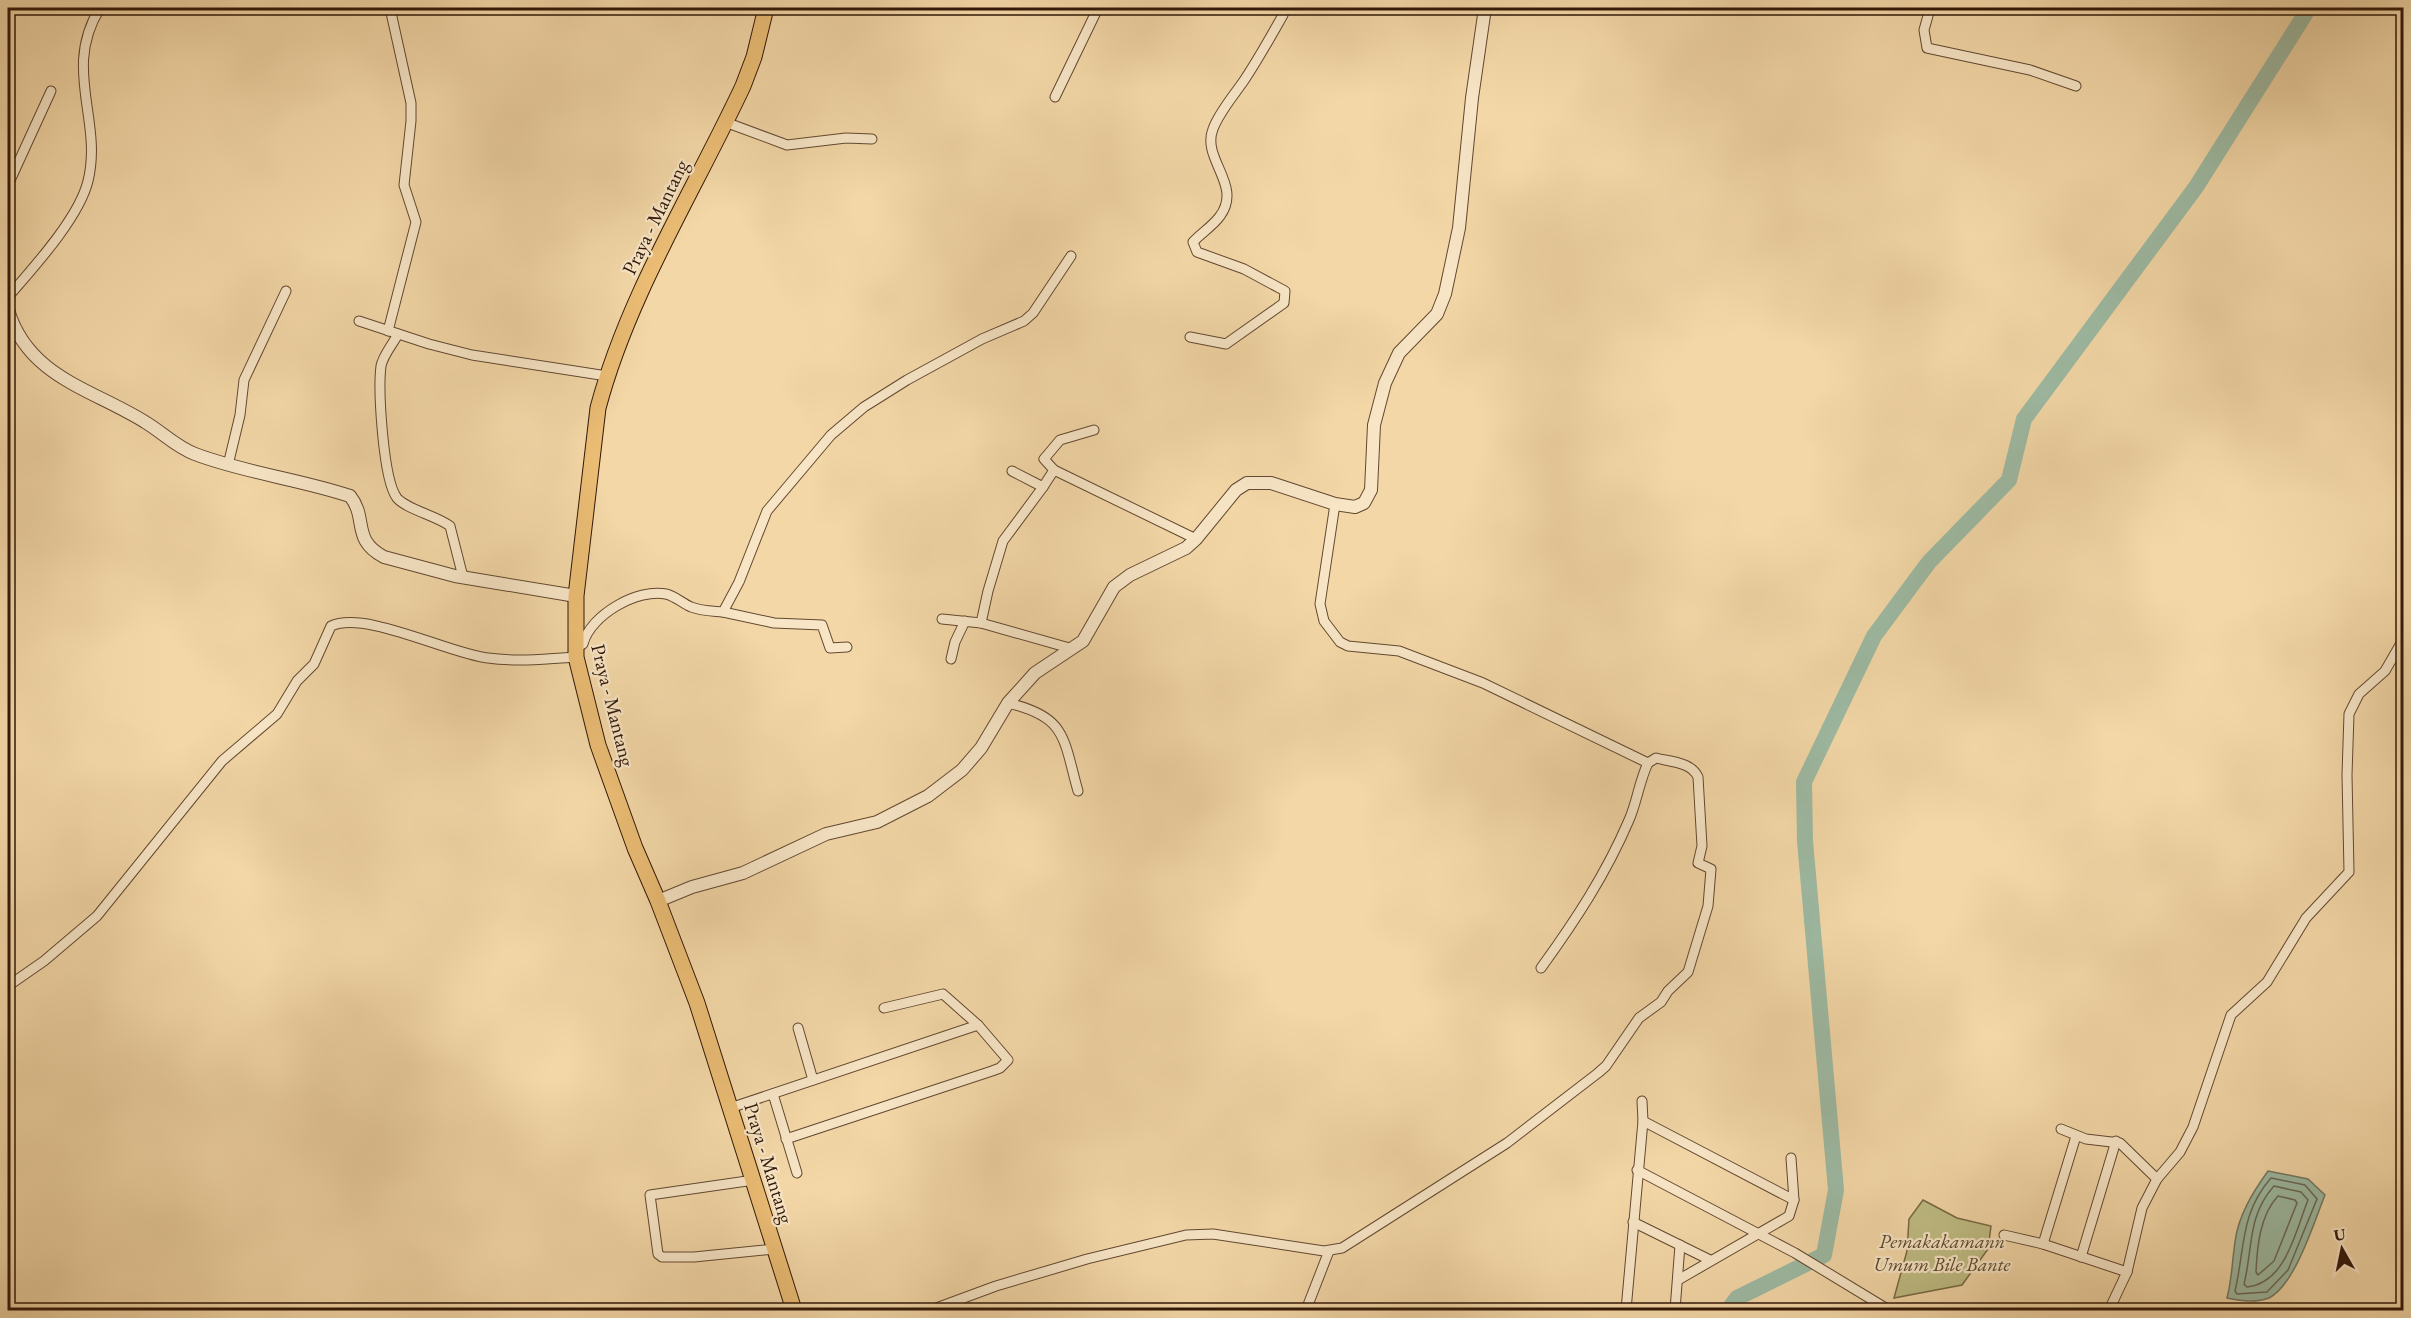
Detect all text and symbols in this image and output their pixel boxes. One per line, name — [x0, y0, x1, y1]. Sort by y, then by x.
street label: Praya - Mantang — [616, 155, 694, 279]
street label: Praya - Mantang — [585, 641, 641, 769]
street label: Praya - Mantang — [738, 1099, 800, 1227]
north arrow — [2312, 1219, 2372, 1279]
text: U — [2332, 1223, 2347, 1246]
park label: Pemakakamann Umum Bile Bante — [1874, 1228, 2011, 1277]

